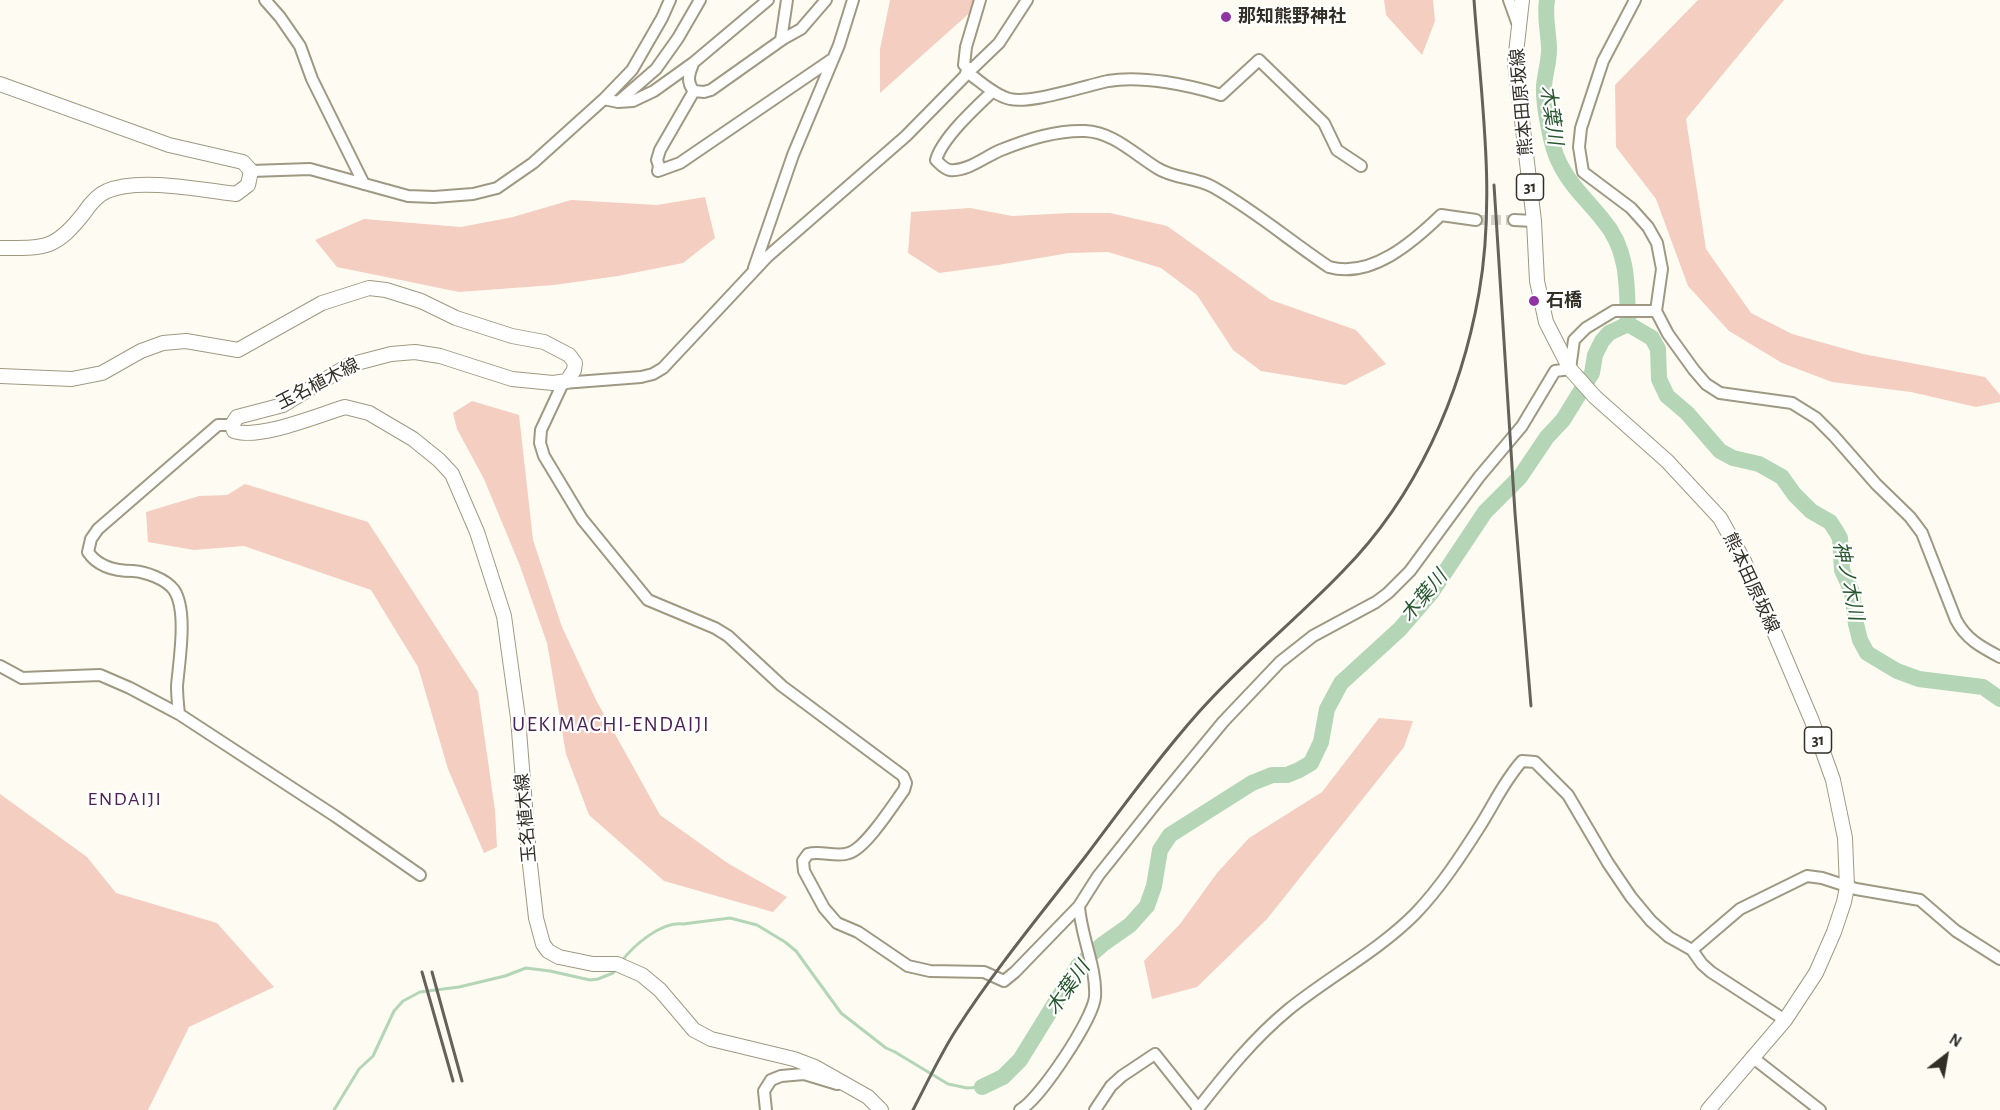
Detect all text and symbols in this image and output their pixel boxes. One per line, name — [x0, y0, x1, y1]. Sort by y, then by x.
place label: 那知熊野神社 — [1238, 6, 1346, 28]
marker: 那知熊野神社 — [1219, 10, 1233, 24]
street label: 熊本田原坂線 — [1507, 47, 1537, 157]
water label: 木葉川 — [1535, 84, 1567, 146]
road number: 31 — [1516, 174, 1544, 200]
place label: 石橋 — [1546, 290, 1582, 312]
marker: 石橋 — [1527, 294, 1541, 308]
street label: 玉名植木線 — [273, 354, 363, 414]
street label: 熊本田原坂線 — [1718, 529, 1784, 637]
water label: 神ノ木川 — [1828, 539, 1868, 623]
water label: 木葉川 — [1396, 565, 1452, 627]
district label: UEKIMACHI-ENDAIJI — [512, 712, 710, 738]
road number: 31 — [1804, 727, 1832, 753]
street label: 玉名植木線 — [511, 772, 541, 864]
district label: ENDAIJI — [88, 787, 162, 811]
water label: 木葉川 — [1041, 957, 1095, 1019]
north arrow — [1916, 1026, 1976, 1086]
text: N — [1946, 1031, 1964, 1050]

